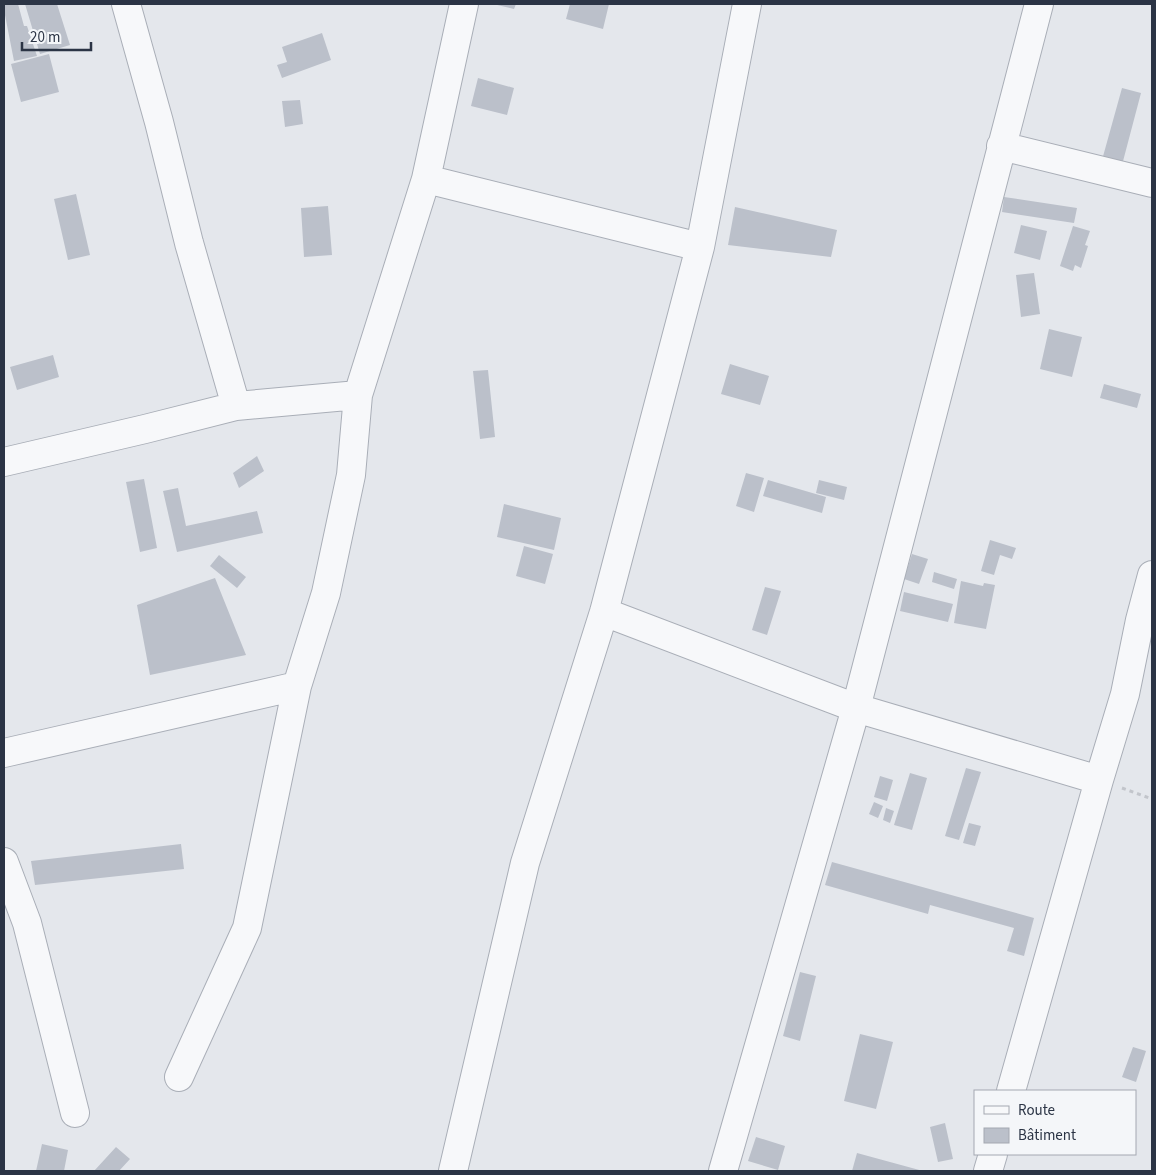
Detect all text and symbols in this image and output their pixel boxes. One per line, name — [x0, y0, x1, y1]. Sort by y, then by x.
scale bar — [22, 20, 91, 52]
text: 20 m — [30, 27, 60, 48]
legend — [974, 1090, 1136, 1155]
text: Route — [1018, 1100, 1055, 1121]
text: Bâtiment — [1018, 1125, 1076, 1146]

